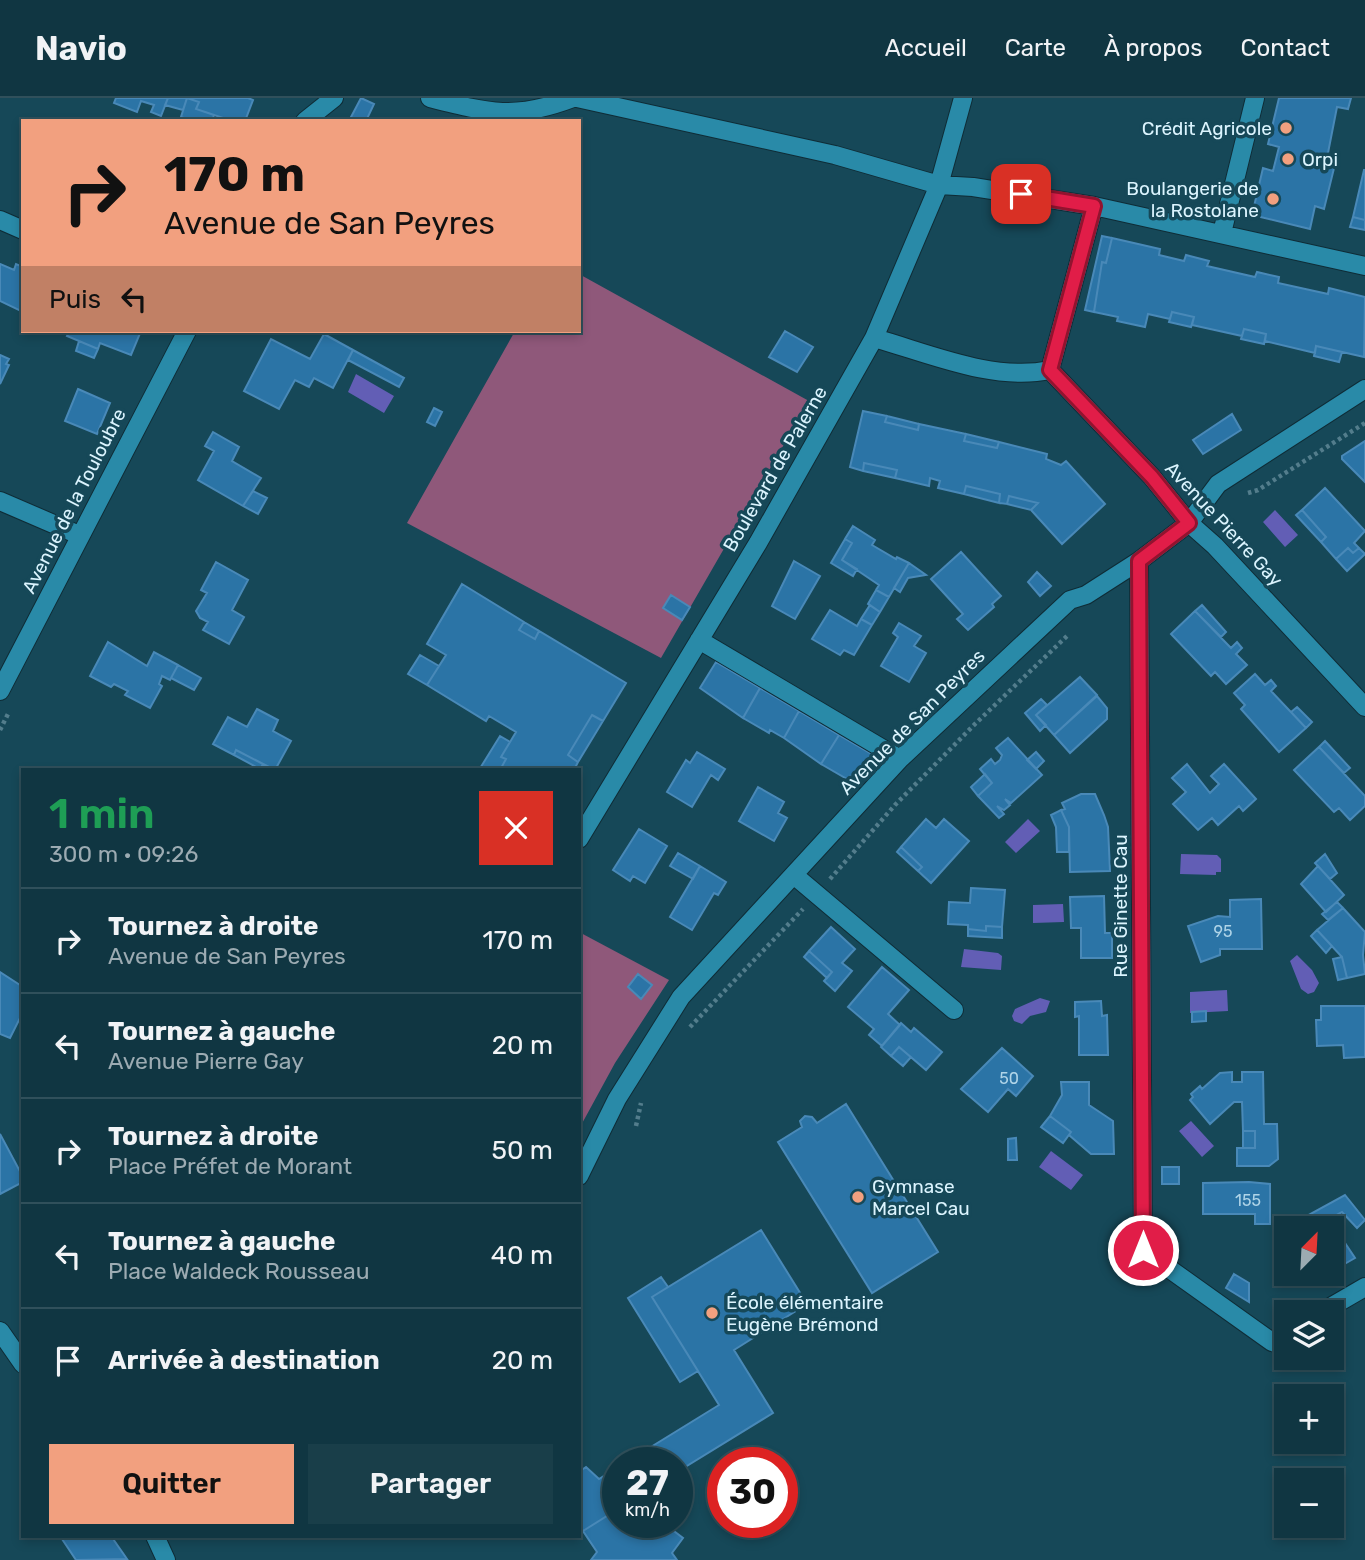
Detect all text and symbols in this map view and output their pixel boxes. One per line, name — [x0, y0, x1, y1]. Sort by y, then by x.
text: Navio — [35, 29, 127, 68]
text: Accueil — [885, 34, 967, 62]
text: Carte — [1005, 34, 1066, 62]
text: À propos — [1104, 34, 1203, 62]
text: Contact — [1241, 34, 1330, 62]
place label: Crédit Agricole — [1142, 117, 1272, 140]
marker: Crédit Agricole — [1278, 120, 1294, 136]
text: 170 m — [164, 145, 305, 203]
icon: right — [49, 147, 140, 238]
place label: Orpi — [1302, 148, 1338, 171]
marker: Orpi — [1280, 151, 1296, 167]
pin — [991, 164, 1051, 224]
icon: arrive — [1002, 175, 1040, 213]
place label: Boulangerie de la Rostolane — [1126, 177, 1259, 222]
marker: Boulangerie de la Rostolane — [1265, 191, 1281, 207]
text: Avenue de San Peyres — [164, 204, 495, 242]
icon: left — [115, 280, 153, 318]
text: Puis — [49, 284, 101, 315]
street label: Boulevard de Palerne — [718, 382, 832, 556]
street label: Avenue de la Touloubre — [17, 405, 131, 597]
street label: Avenue Pierre Gay — [1160, 457, 1288, 591]
street label: Avenue de San Peyres — [834, 644, 990, 800]
text: 1 min — [49, 789, 155, 839]
button: close — [479, 791, 553, 865]
street label: Rue Ginette Cau — [1109, 834, 1132, 978]
text: 300 m · 09:26 — [49, 840, 198, 868]
text: Tournez à droite — [108, 911, 318, 942]
icon: right — [49, 922, 87, 960]
house number: 95 — [1214, 922, 1233, 941]
text: 170 m — [483, 925, 553, 956]
text: Avenue de San Peyres — [108, 942, 346, 970]
text: Tournez à gauche — [108, 1016, 336, 1047]
icon: left — [49, 1027, 87, 1065]
text: 20 m — [492, 1030, 553, 1061]
text: Avenue Pierre Gay — [108, 1047, 304, 1075]
house number: 50 — [999, 1069, 1019, 1088]
text: Tournez à droite — [108, 1121, 318, 1152]
icon: right — [49, 1132, 87, 1170]
text: 50 m — [492, 1135, 553, 1166]
text: Place Préfet de Morant — [108, 1152, 352, 1180]
place label: Gymnase Marcel Cau — [872, 1175, 970, 1220]
marker: Gymnase Marcel Cau — [850, 1189, 866, 1205]
house number: 155 — [1235, 1191, 1261, 1210]
position arrow — [1106, 1213, 1180, 1287]
north arrow — [1274, 1216, 1344, 1286]
map controls — [1274, 1216, 1344, 1538]
text: Tournez à gauche — [108, 1226, 336, 1257]
icon: left — [49, 1237, 87, 1275]
text: 40 m — [491, 1240, 553, 1271]
text: Place Waldeck Rousseau — [108, 1257, 369, 1285]
place label: École élémentaire Eugène Brémond — [726, 1291, 884, 1336]
button: layers — [1274, 1300, 1344, 1370]
marker: École élémentaire Eugène Brémond — [704, 1305, 720, 1321]
icon: arrive — [49, 1342, 87, 1380]
text: Arrivée à destination — [108, 1345, 380, 1376]
text: 20 m — [492, 1345, 553, 1376]
button: + — [1274, 1384, 1344, 1454]
button: Quitter — [49, 1444, 294, 1524]
button: Partager — [308, 1444, 553, 1524]
speed limit sign: 30 — [707, 1447, 798, 1538]
text: 27 — [626, 1462, 669, 1504]
button: − — [1274, 1468, 1344, 1538]
text: km/h — [625, 1499, 670, 1521]

